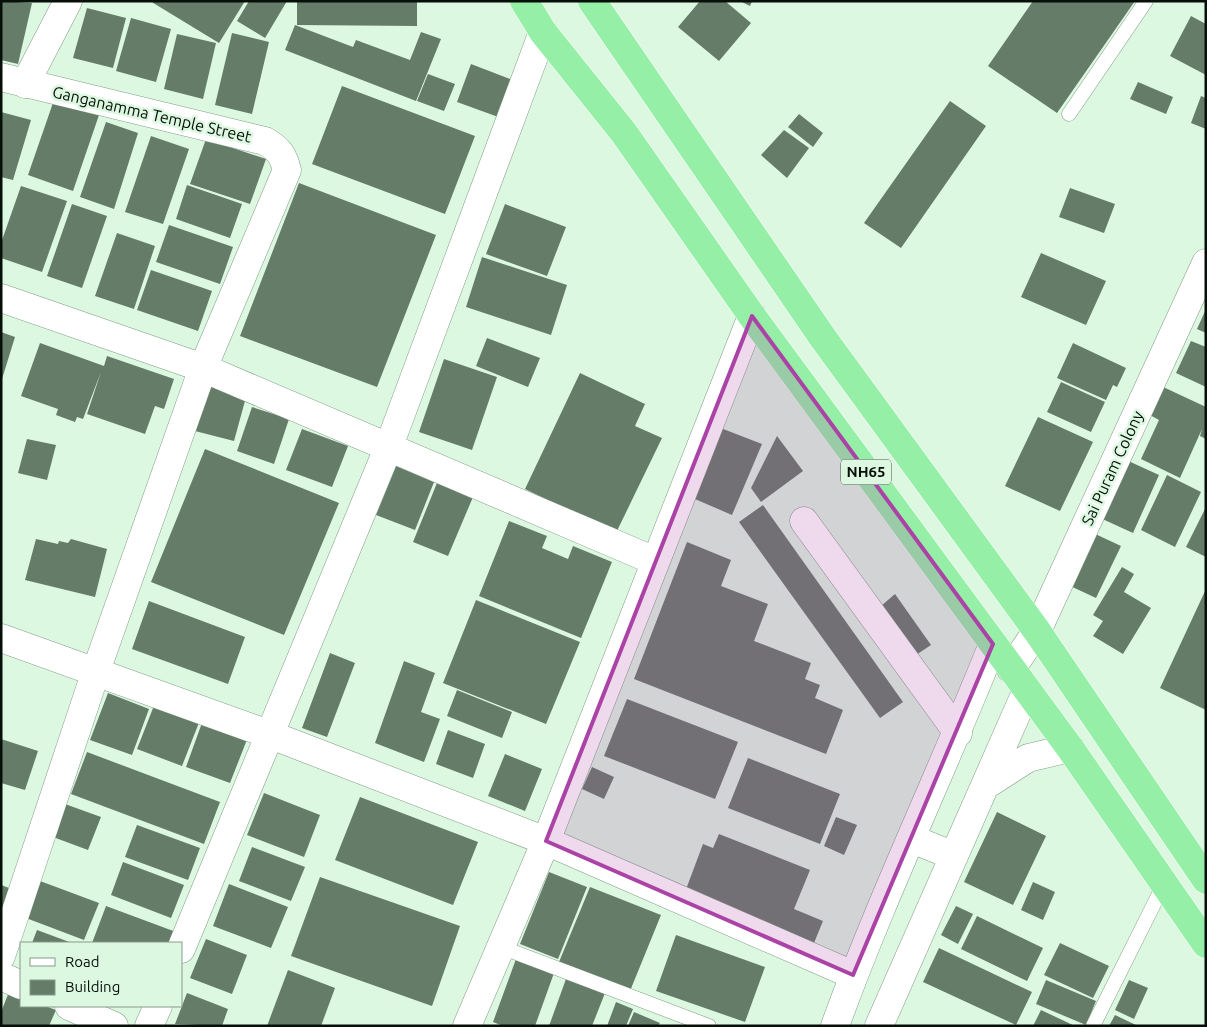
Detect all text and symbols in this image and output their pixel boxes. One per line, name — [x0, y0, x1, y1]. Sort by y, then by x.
street label: Ganganamma Temple Street — [51, 82, 254, 146]
street label: Sai Puram Colony — [1078, 408, 1146, 528]
road number: NH65 — [841, 460, 891, 484]
legend — [20, 942, 182, 1007]
text: Road — [65, 953, 100, 970]
text: Building — [65, 978, 120, 995]

